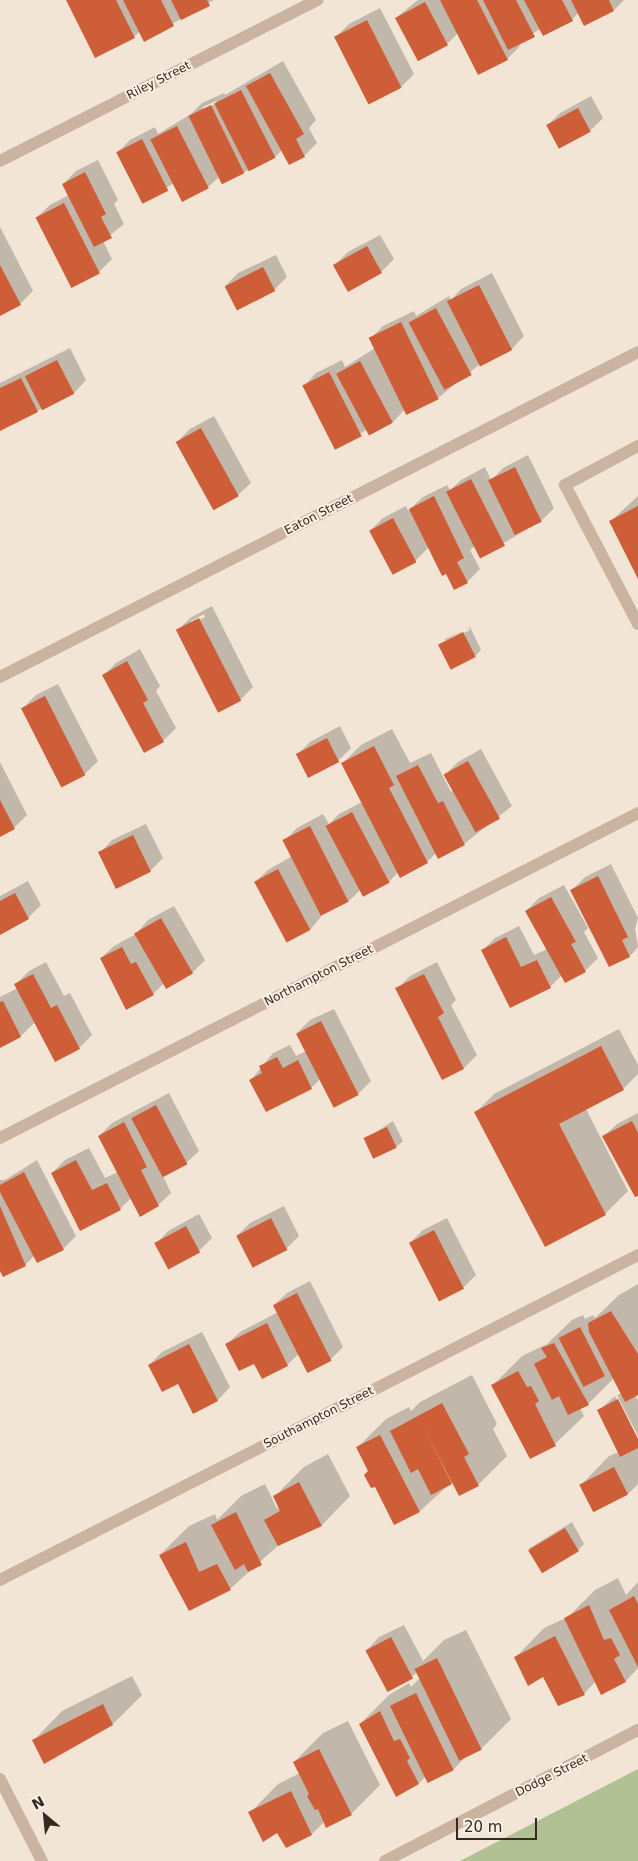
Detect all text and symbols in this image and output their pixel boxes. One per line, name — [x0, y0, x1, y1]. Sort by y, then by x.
street label: Riley Street — [125, 59, 193, 103]
street label: Eaton Street — [282, 492, 356, 538]
street label: Northampton Street — [262, 942, 376, 1010]
street label: Southampton Street — [262, 1384, 376, 1452]
street label: Dodge Street — [513, 1752, 591, 1800]
north arrow — [20, 1791, 70, 1841]
text: N — [29, 1793, 47, 1813]
scale bar — [458, 1808, 539, 1840]
text: 20 m — [464, 1818, 502, 1836]

